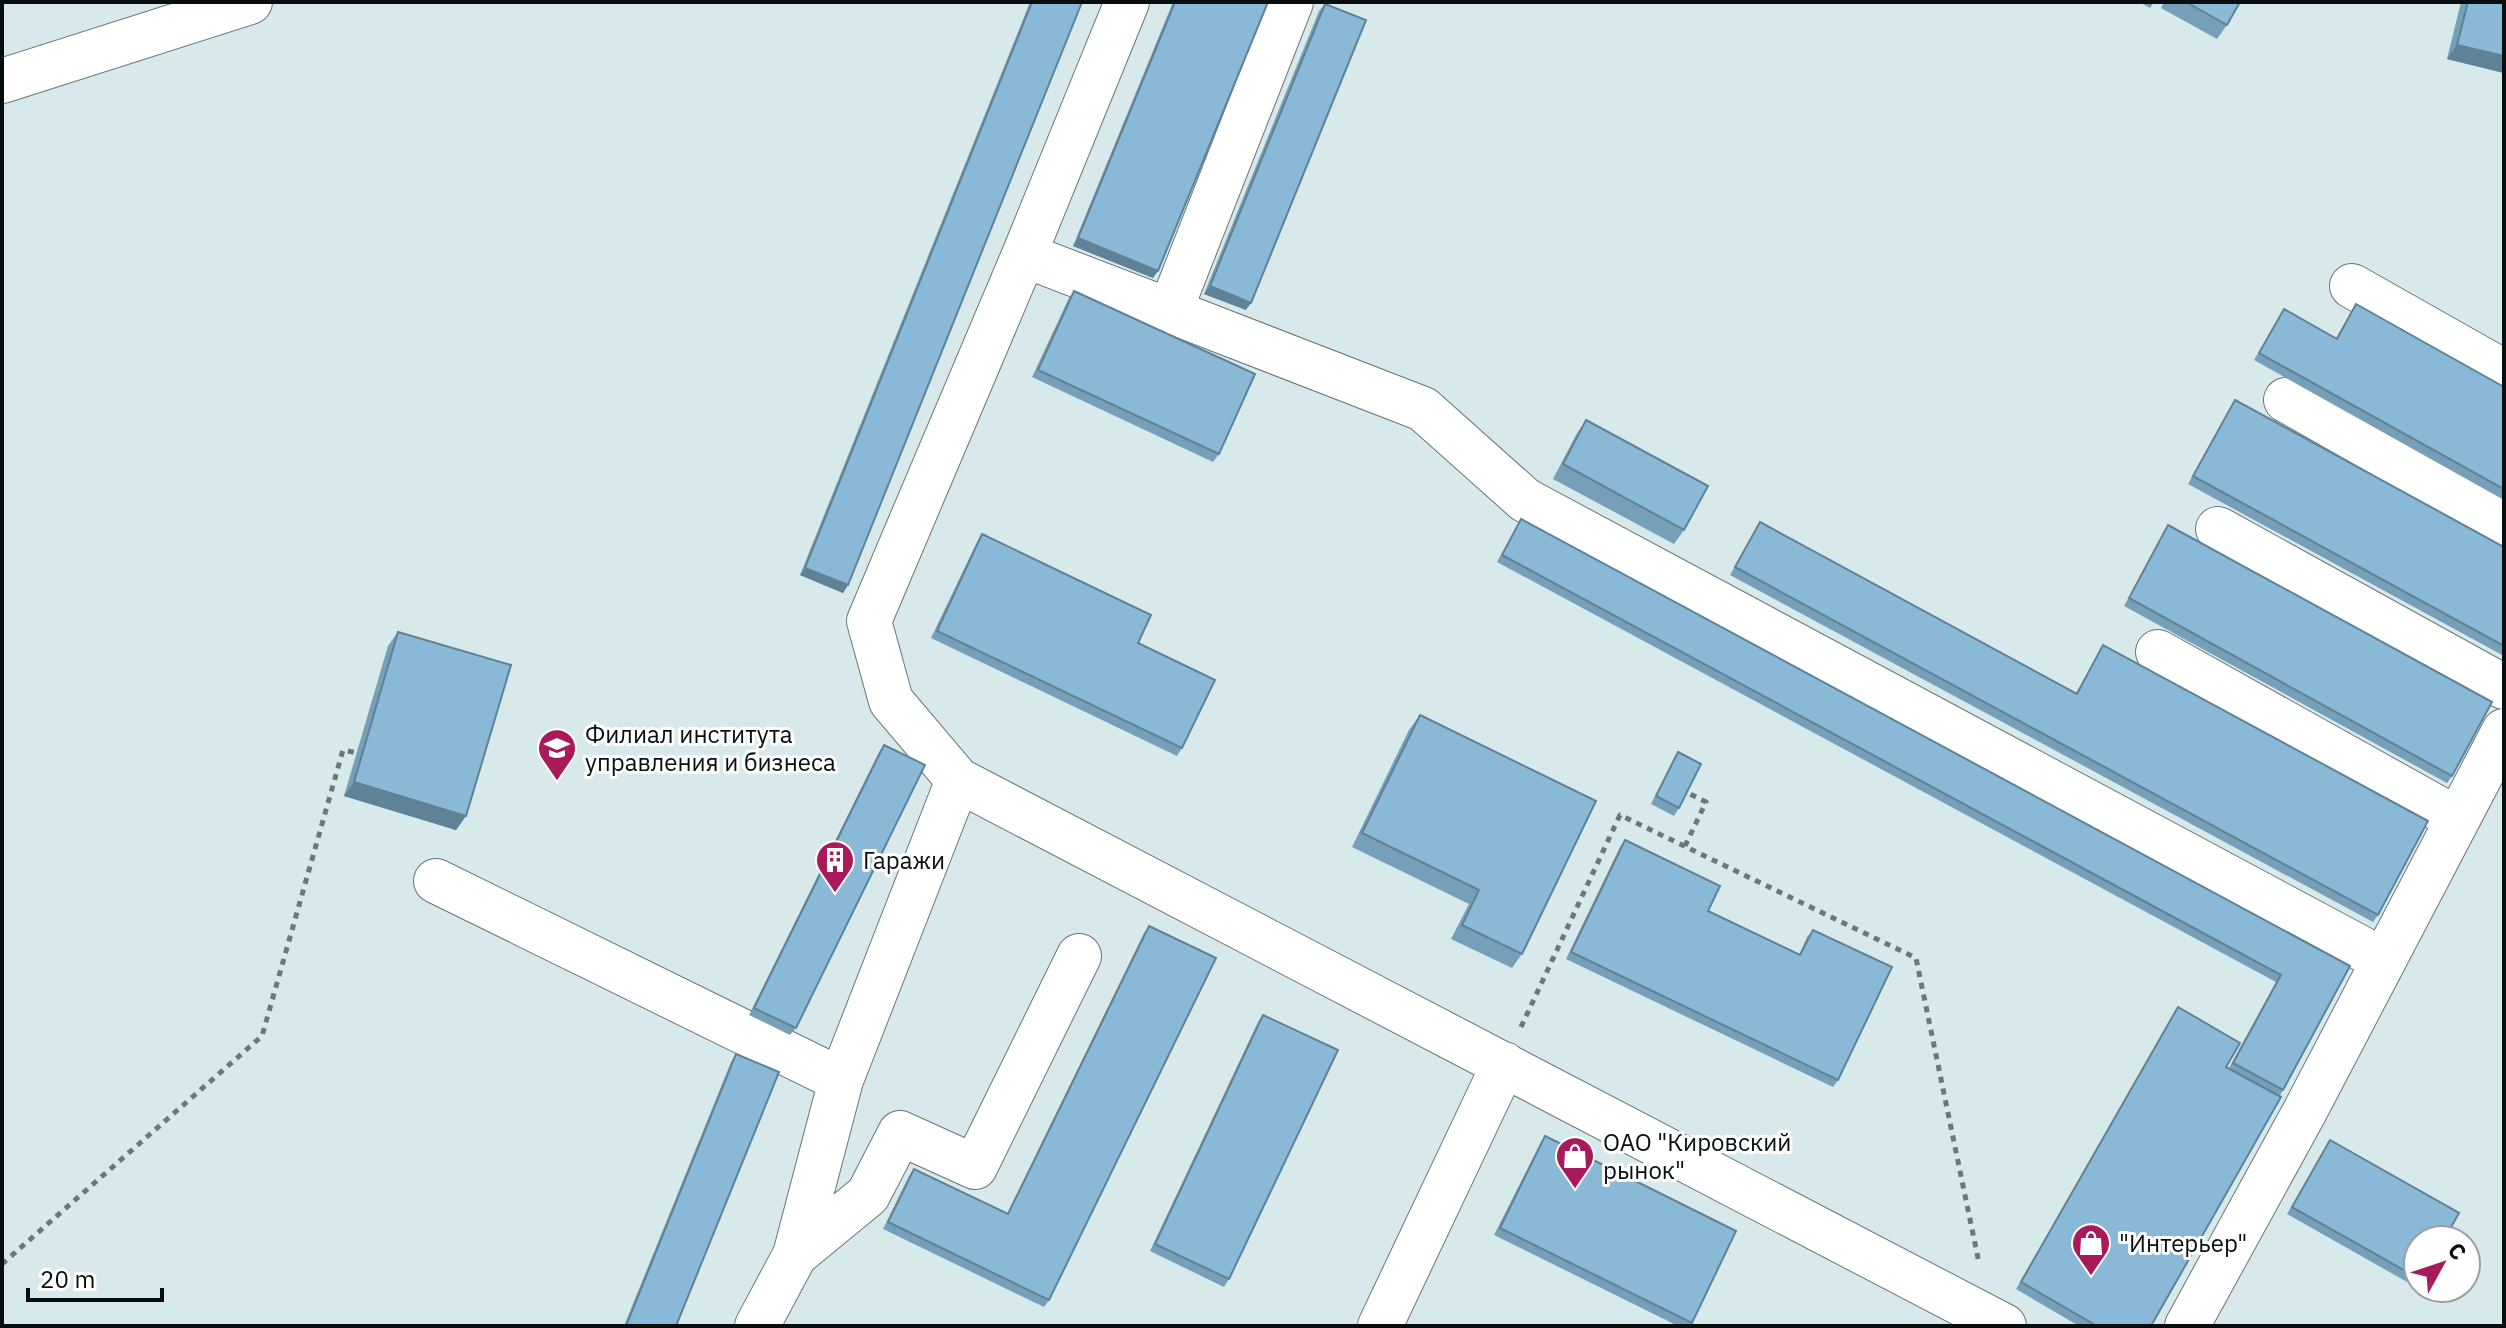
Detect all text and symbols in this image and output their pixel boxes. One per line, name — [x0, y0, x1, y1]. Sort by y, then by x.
place label: Филиал института управления и бизнеса — [585, 718, 836, 778]
school or university icon: Филиал института управления и бизнеса — [536, 727, 578, 782]
building icon: Гаражи — [814, 839, 856, 894]
place label: Гаражи — [863, 844, 945, 876]
place label: ОАО "Кировский рынок" — [1603, 1126, 1791, 1186]
shop icon: ОАО "Кировский рынок" — [1554, 1135, 1596, 1190]
shop icon: "Интерьер" — [2070, 1222, 2112, 1277]
north arrow — [2402, 1224, 2482, 1304]
place label: "Интерьер" — [2119, 1227, 2247, 1259]
text: С — [2442, 1236, 2473, 1266]
scale bar — [28, 1252, 162, 1302]
text: 20 m — [40, 1263, 95, 1295]

